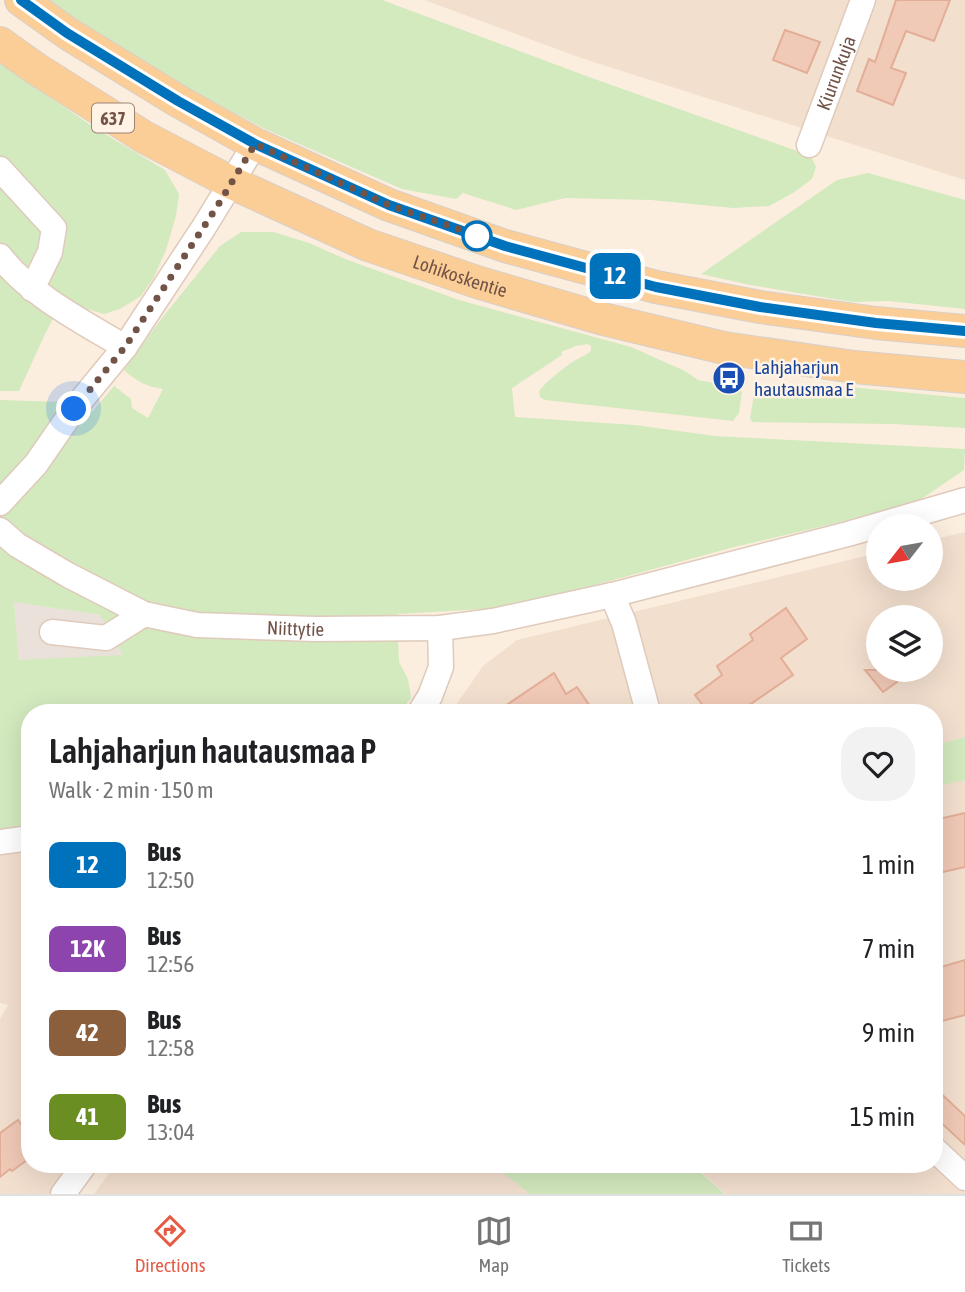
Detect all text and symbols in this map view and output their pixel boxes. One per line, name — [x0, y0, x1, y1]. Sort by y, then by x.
street label: Kiurunkuja — [812, 33, 860, 113]
road number: 637 — [92, 104, 134, 132]
unlabelled marker — [462, 221, 492, 251]
street label: Lohikoskentie — [410, 250, 510, 301]
line badge: 12 — [584, 253, 646, 299]
text: 12 — [604, 262, 626, 289]
place label: Lahjaharjun hautausmaa E — [754, 356, 853, 400]
bus stop icon: Lahjaharjun hautausmaa E — [710, 359, 748, 397]
your location — [56, 391, 91, 426]
north arrow — [866, 514, 943, 592]
map controls — [866, 514, 943, 682]
button: layers — [866, 605, 943, 682]
street label: Niittytie — [267, 616, 324, 640]
button: heart — [841, 727, 915, 801]
text: Lahjaharjun hautausmaa P — [49, 732, 376, 770]
text: Walk · 2 min · 150 m — [49, 777, 213, 803]
text: Bus — [147, 837, 181, 867]
text: 1 min — [862, 850, 915, 880]
text: 12 — [76, 851, 99, 878]
text: 12:50 — [147, 867, 194, 893]
text: Bus — [147, 921, 181, 951]
text: 7 min — [862, 934, 915, 964]
text: 12K — [70, 935, 105, 962]
text: 12:56 — [147, 951, 194, 977]
text: Bus — [147, 1005, 181, 1035]
text: 9 min — [862, 1018, 915, 1048]
text: 42 — [76, 1019, 99, 1046]
text: 12:58 — [147, 1035, 194, 1061]
text: Bus — [147, 1089, 181, 1119]
text: 15 min — [850, 1102, 915, 1132]
text: 41 — [76, 1103, 99, 1130]
text: 13:04 — [147, 1119, 195, 1145]
tab: Directions — [135, 1212, 206, 1276]
tab: Map — [475, 1212, 513, 1276]
tab: Tickets — [782, 1212, 830, 1276]

